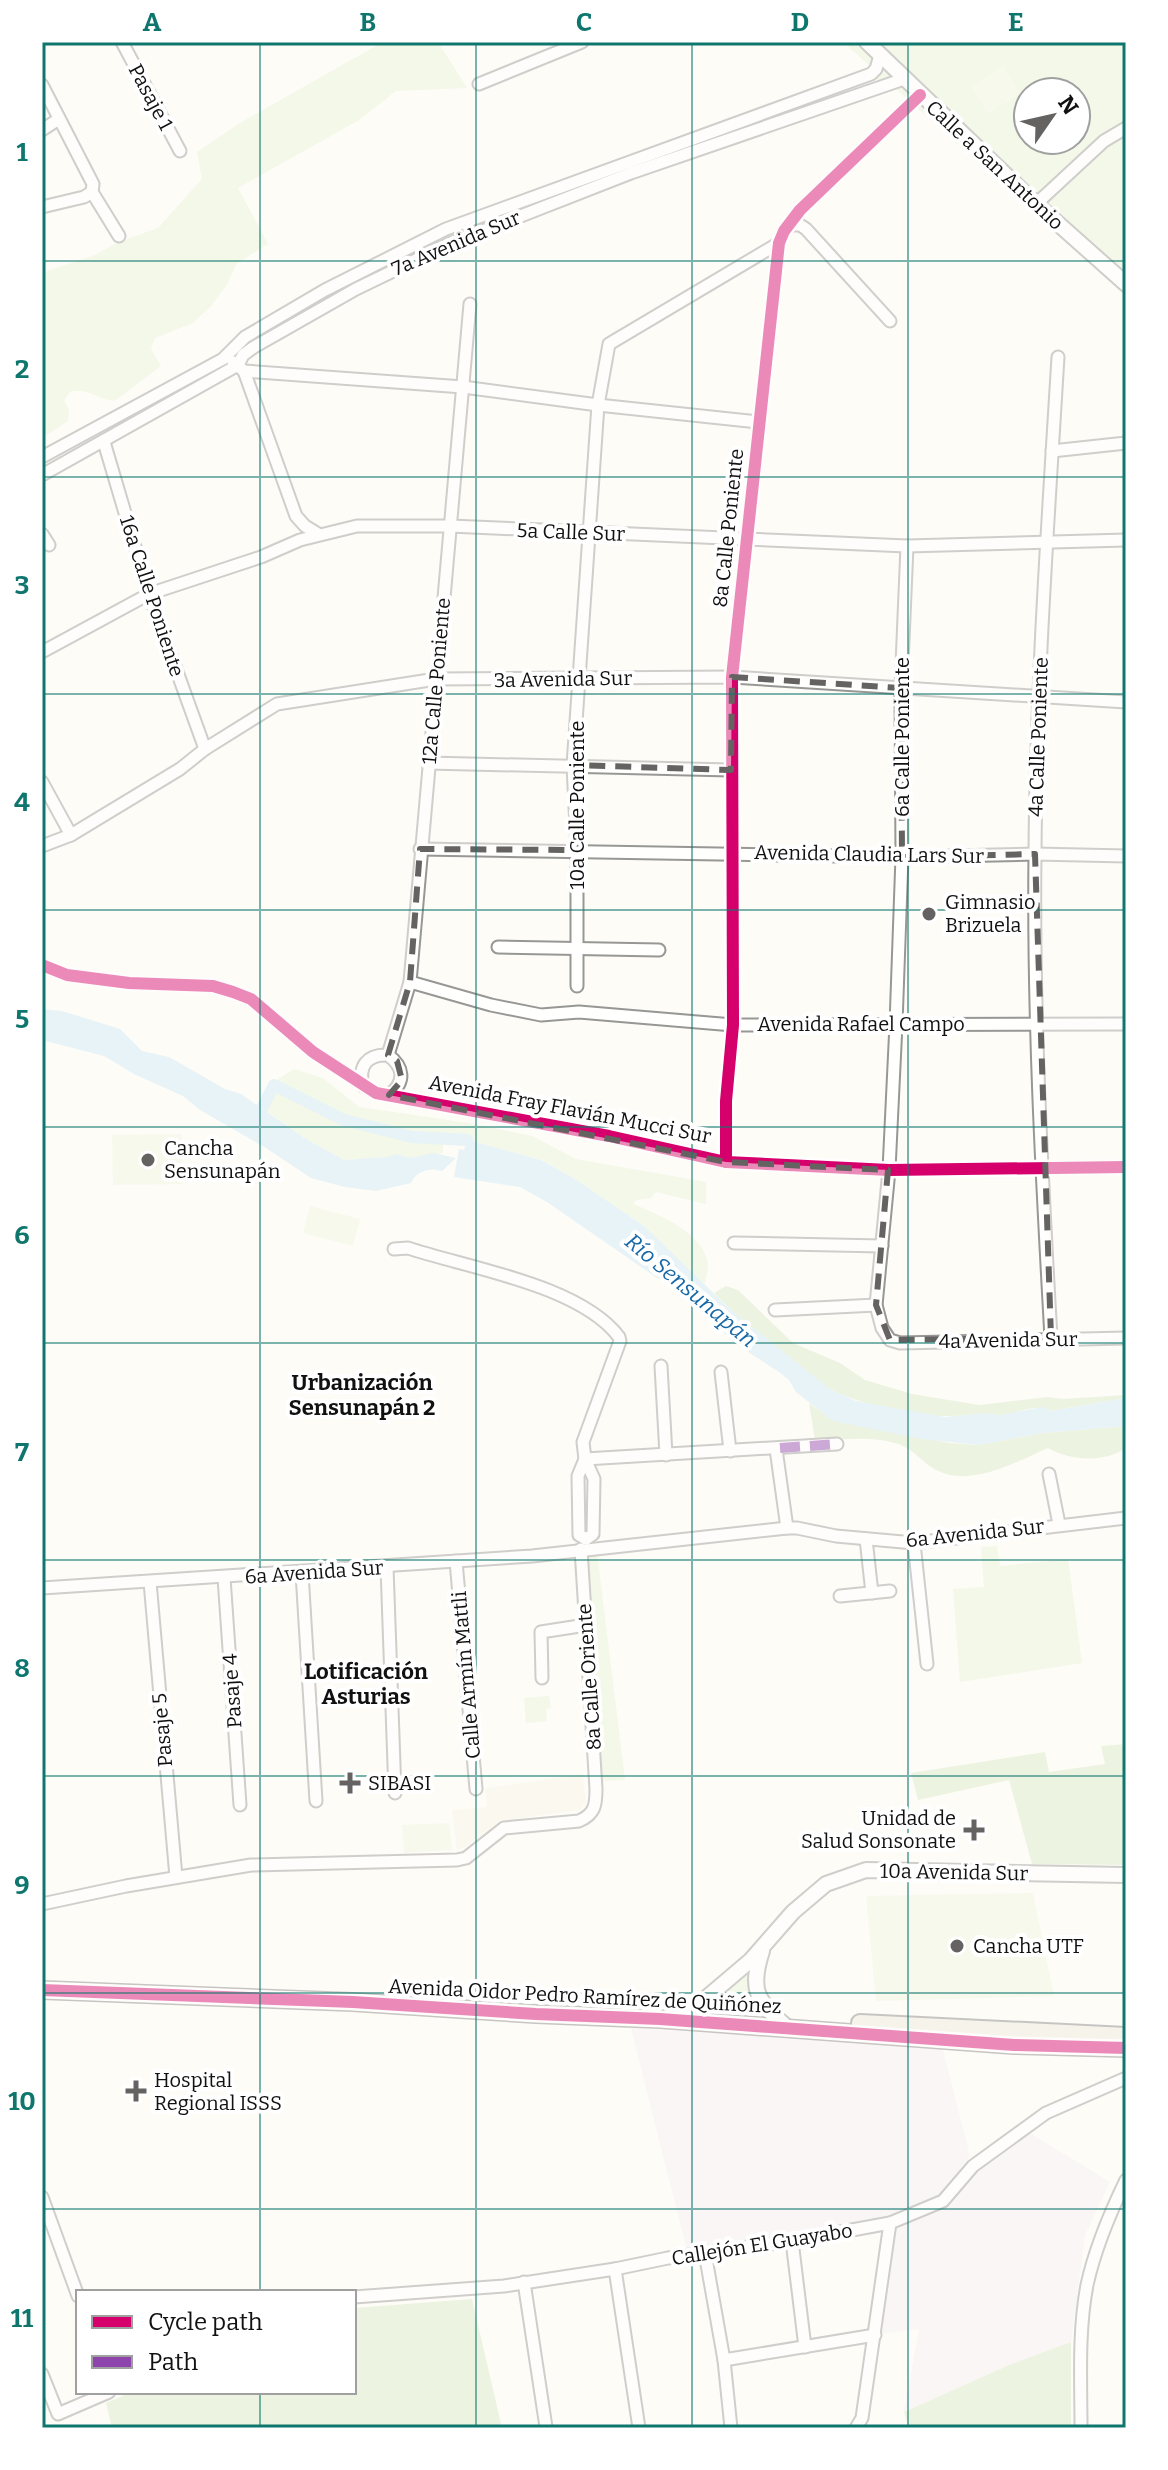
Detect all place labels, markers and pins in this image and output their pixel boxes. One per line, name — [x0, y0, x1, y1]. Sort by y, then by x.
place label: Gimnasio Brizuela — [945, 890, 1035, 937]
marker: Gimnasio Brizuela — [920, 905, 938, 923]
place label: Cancha Sensunapán — [164, 1136, 281, 1183]
marker: Cancha Sensunapán — [139, 1151, 157, 1169]
place label: SIBASI — [368, 1771, 431, 1795]
marker: SIBASI — [339, 1772, 361, 1794]
place label: Unidad de Salud Sonsonate — [801, 1806, 956, 1853]
marker: Unidad de Salud Sonsonate — [963, 1819, 985, 1841]
place label: Cancha UTF — [973, 1934, 1084, 1958]
marker: Cancha UTF — [948, 1937, 966, 1955]
place label: Hospital Regional ISSS — [154, 2068, 282, 2115]
marker: Hospital Regional ISSS — [125, 2080, 147, 2102]

